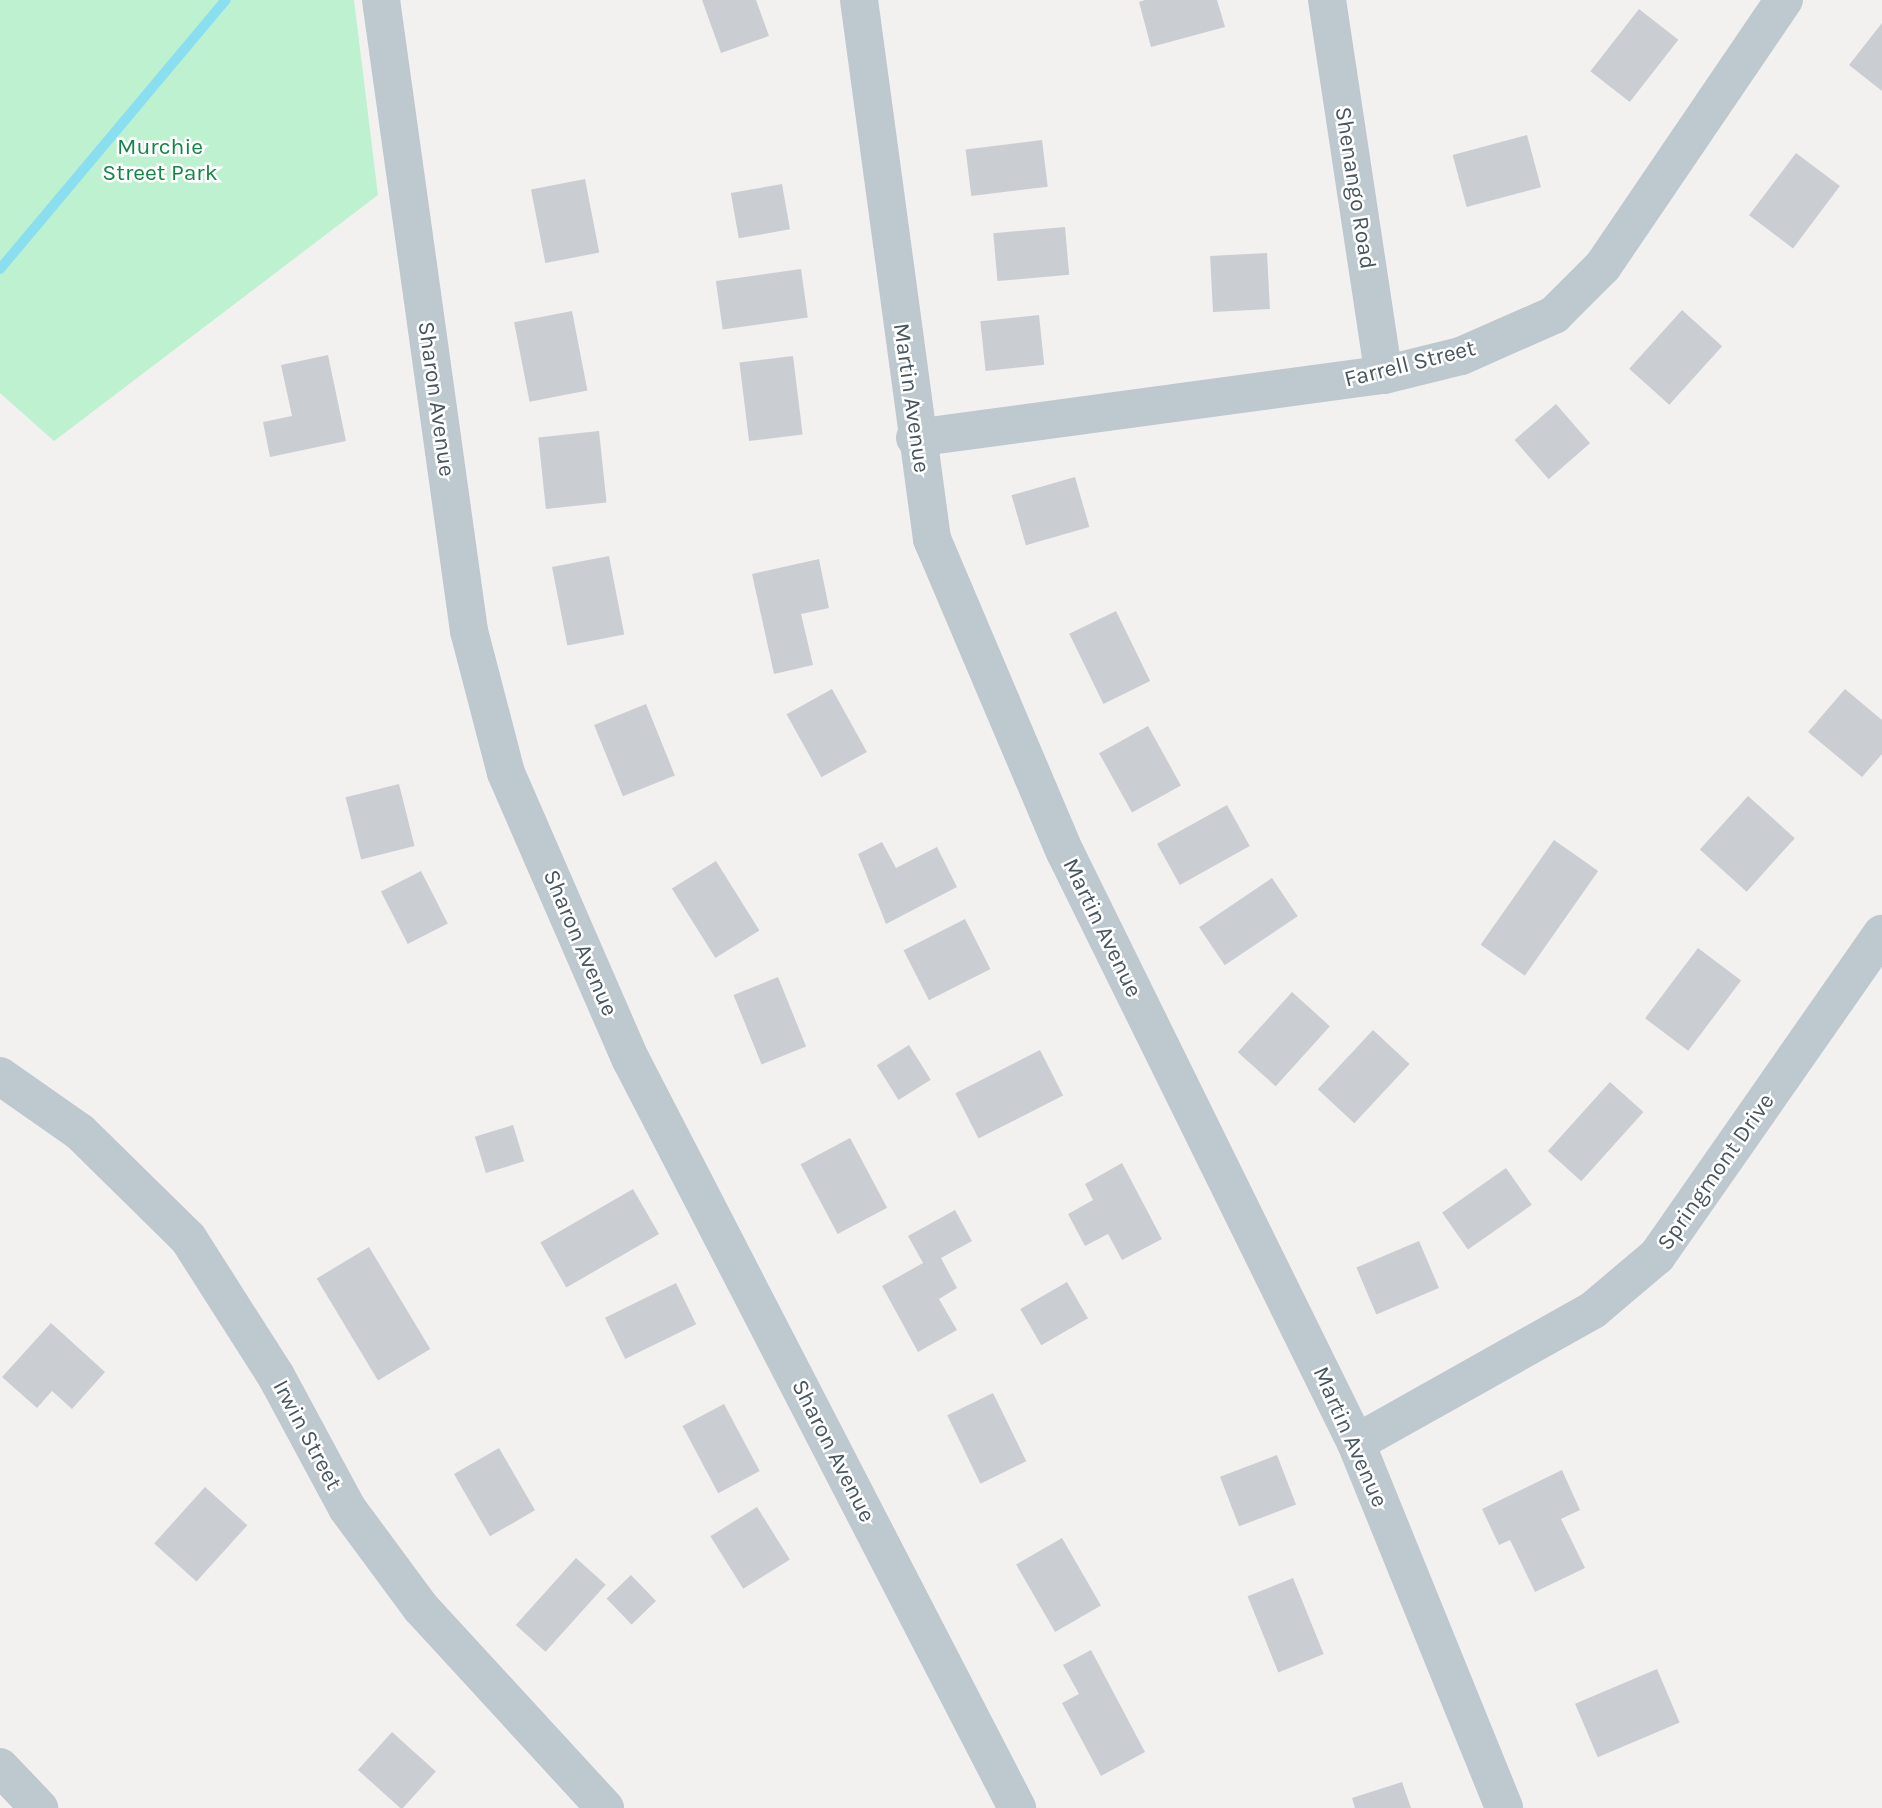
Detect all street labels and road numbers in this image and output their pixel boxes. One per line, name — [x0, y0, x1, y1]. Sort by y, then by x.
street label: Shenango Road — [1329, 105, 1381, 271]
street label: Sharon Avenue — [411, 320, 461, 478]
street label: Martin Avenue — [887, 321, 935, 475]
street label: Farrell Street — [1342, 334, 1478, 394]
street label: Martin Avenue — [1057, 854, 1147, 1002]
street label: Sharon Avenue — [537, 866, 623, 1020]
street label: Springmont Drive — [1652, 1088, 1780, 1256]
street label: Martin Avenue — [1307, 1362, 1393, 1512]
street label: Irwin Street — [266, 1375, 348, 1495]
street label: Sharon Avenue — [785, 1375, 881, 1527]

